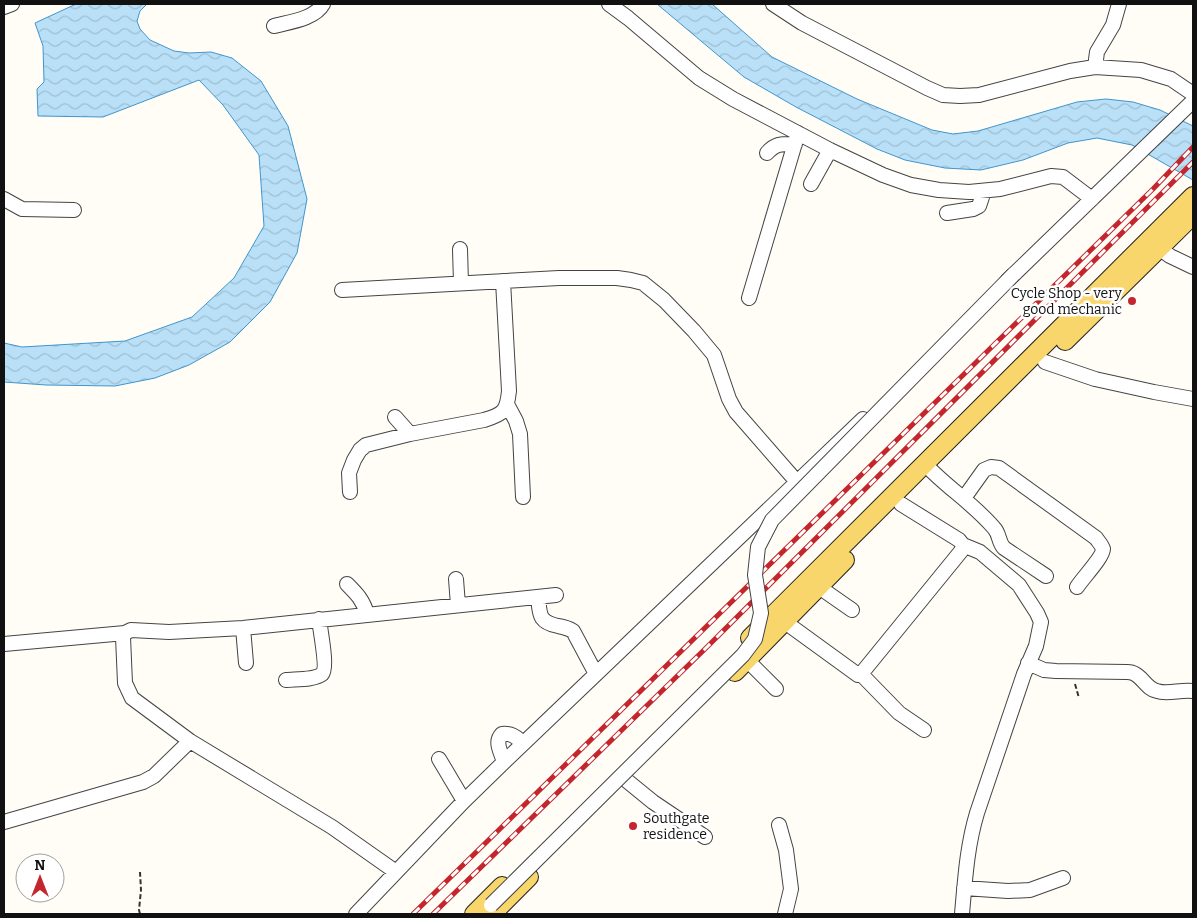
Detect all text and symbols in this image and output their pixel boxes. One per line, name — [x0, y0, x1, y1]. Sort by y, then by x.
place label: Cycle Shop - very good mechanic — [1011, 285, 1123, 318]
marker: Cycle Shop - very good mechanic — [1126, 295, 1138, 307]
place label: Southgate residence — [643, 810, 709, 843]
marker: Southgate residence — [627, 820, 639, 832]
north arrow — [15, 853, 65, 903]
text: N — [35, 857, 46, 874]

